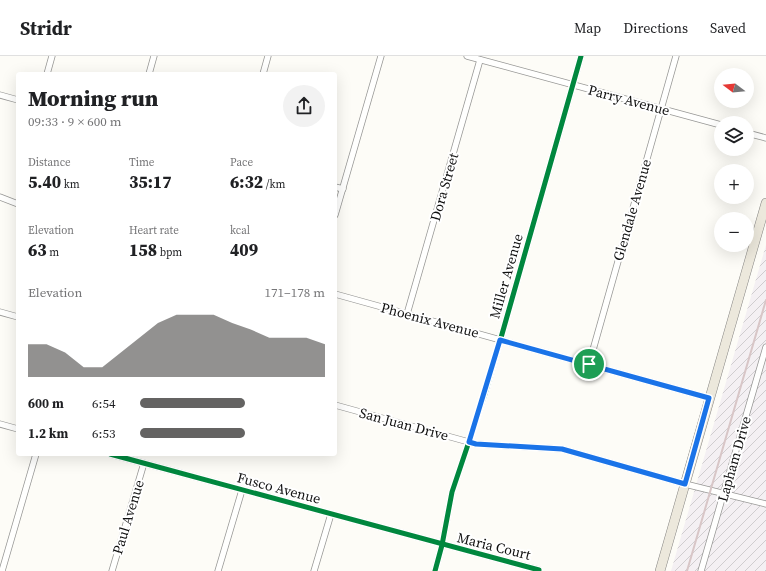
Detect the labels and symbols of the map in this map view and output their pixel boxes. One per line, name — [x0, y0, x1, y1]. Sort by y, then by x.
north arrow — [714, 68, 754, 108]
street label: Parry Avenue — [586, 80, 672, 120]
street label: Dora Street — [425, 150, 463, 223]
street label: Glendale Avenue — [608, 157, 656, 263]
street label: Miller Avenue — [484, 231, 528, 321]
street label: Phoenix Avenue — [379, 297, 481, 343]
pin — [572, 347, 606, 381]
street label: San Juan Drive — [357, 402, 451, 446]
street label: Lapham Drive — [712, 414, 756, 504]
street label: Fusco Avenue — [235, 467, 323, 509]
street label: Paul Avenue — [107, 477, 149, 557]
street label: Maria Court — [455, 527, 533, 565]

